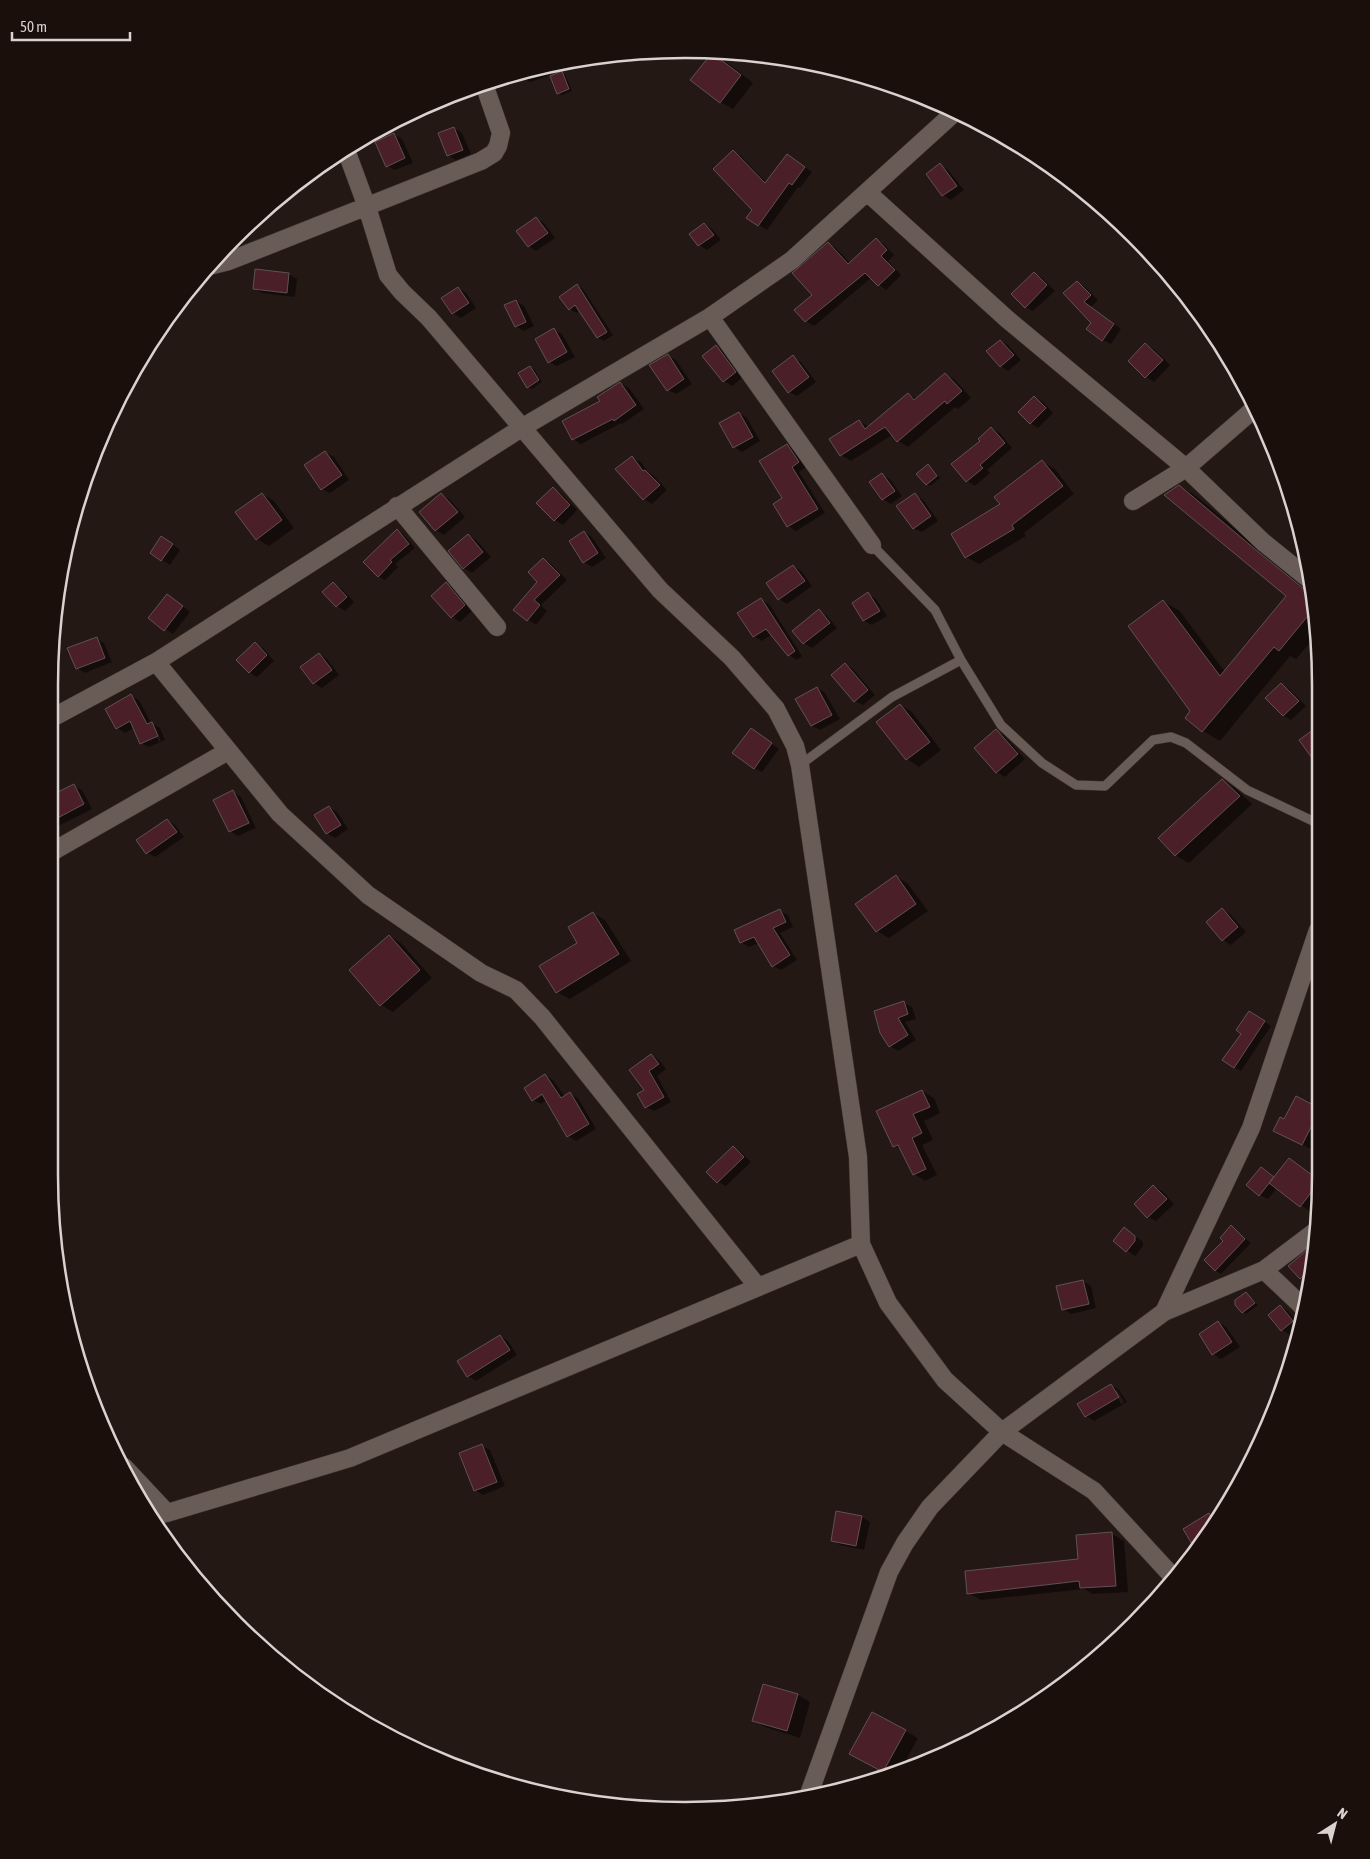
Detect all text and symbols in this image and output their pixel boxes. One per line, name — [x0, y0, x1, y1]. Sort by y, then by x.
scale bar — [12, 10, 130, 42]
text: 50 m — [20, 18, 47, 35]
north arrow — [1310, 1799, 1360, 1849]
text: N — [1335, 1805, 1351, 1822]

